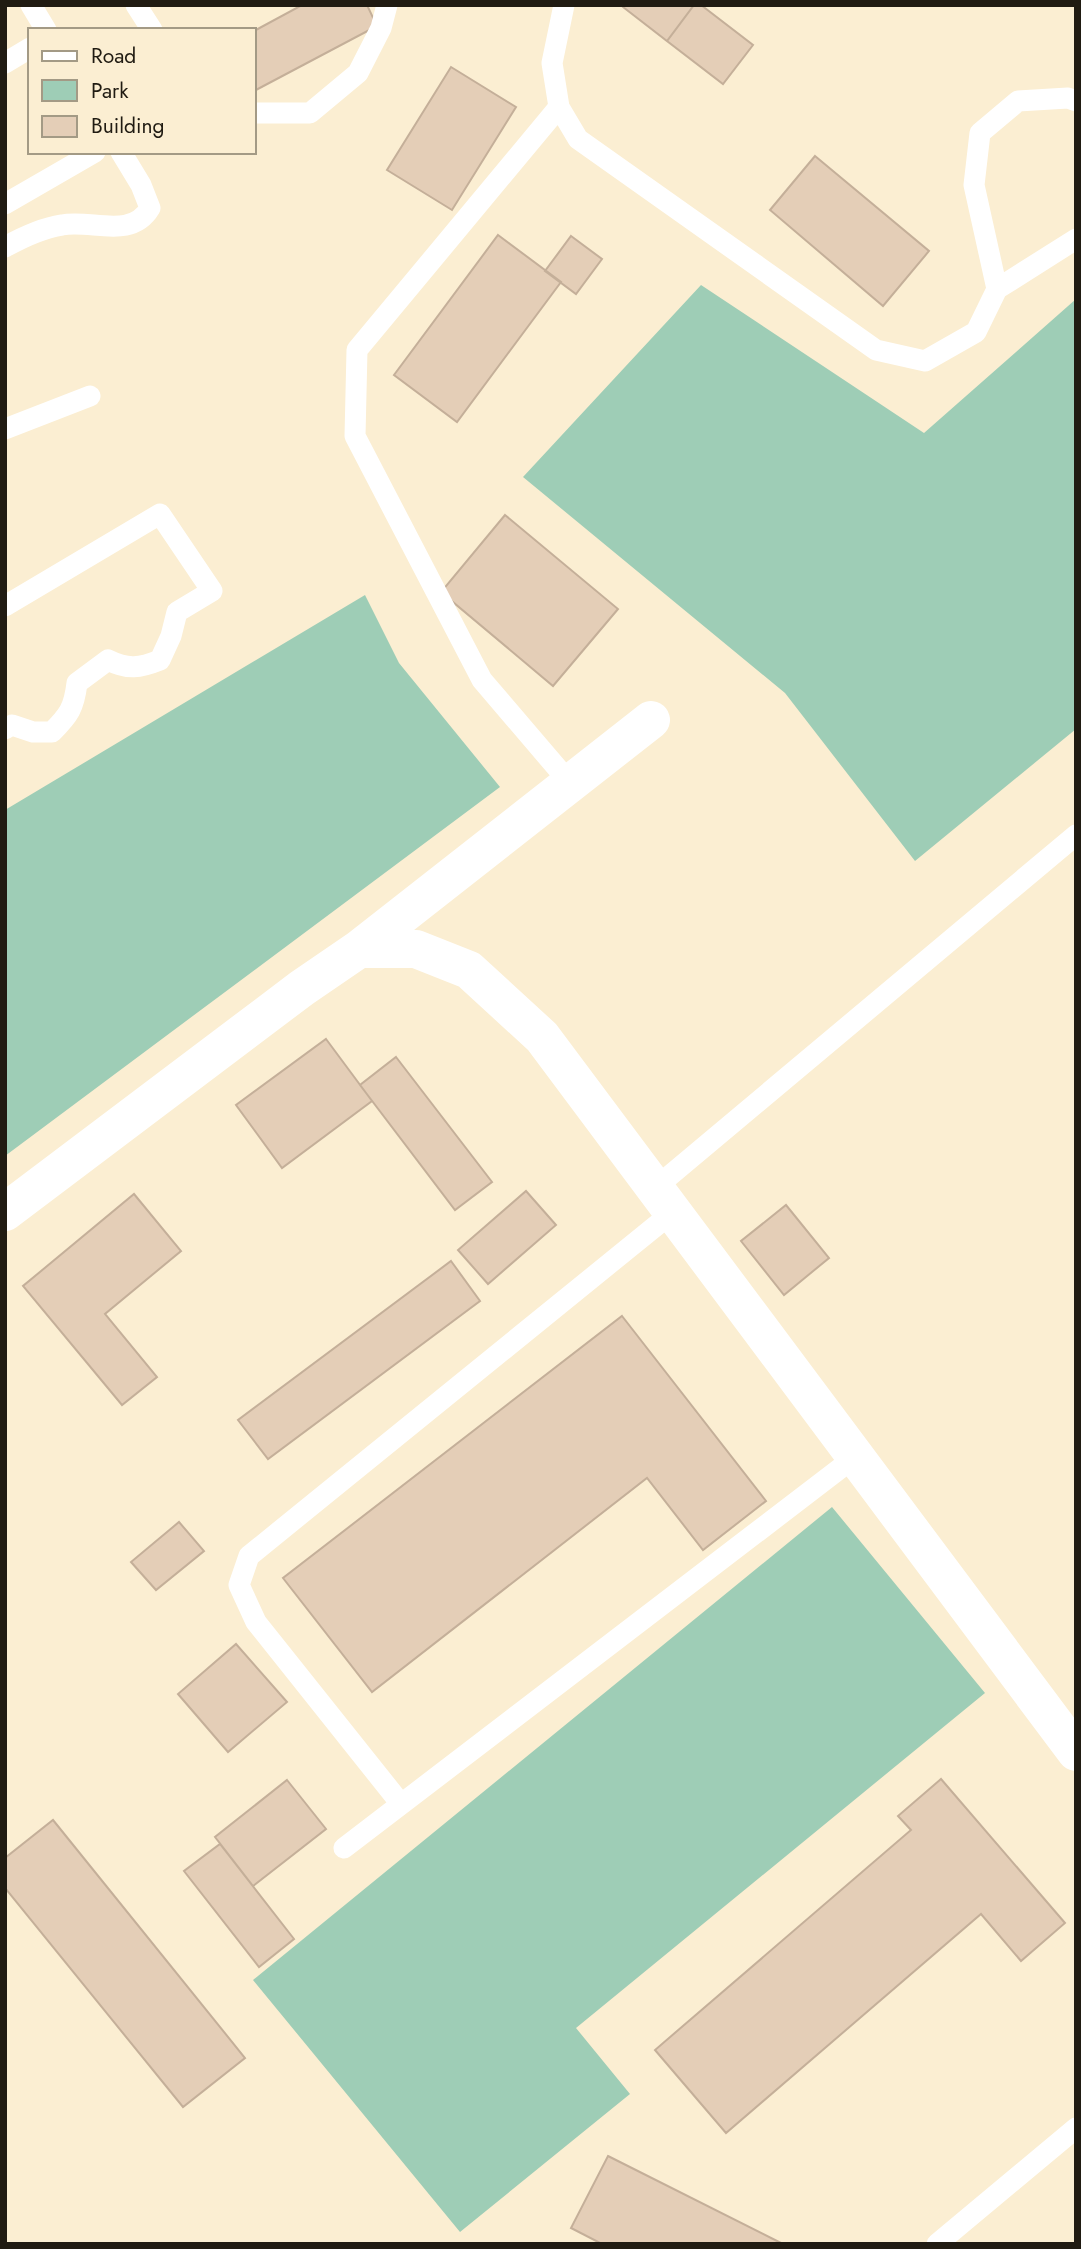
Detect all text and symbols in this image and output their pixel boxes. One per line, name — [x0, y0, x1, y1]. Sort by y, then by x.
legend — [28, 28, 256, 154]
text: Road — [91, 41, 136, 71]
text: Park — [91, 76, 129, 106]
text: Building — [91, 111, 164, 141]

